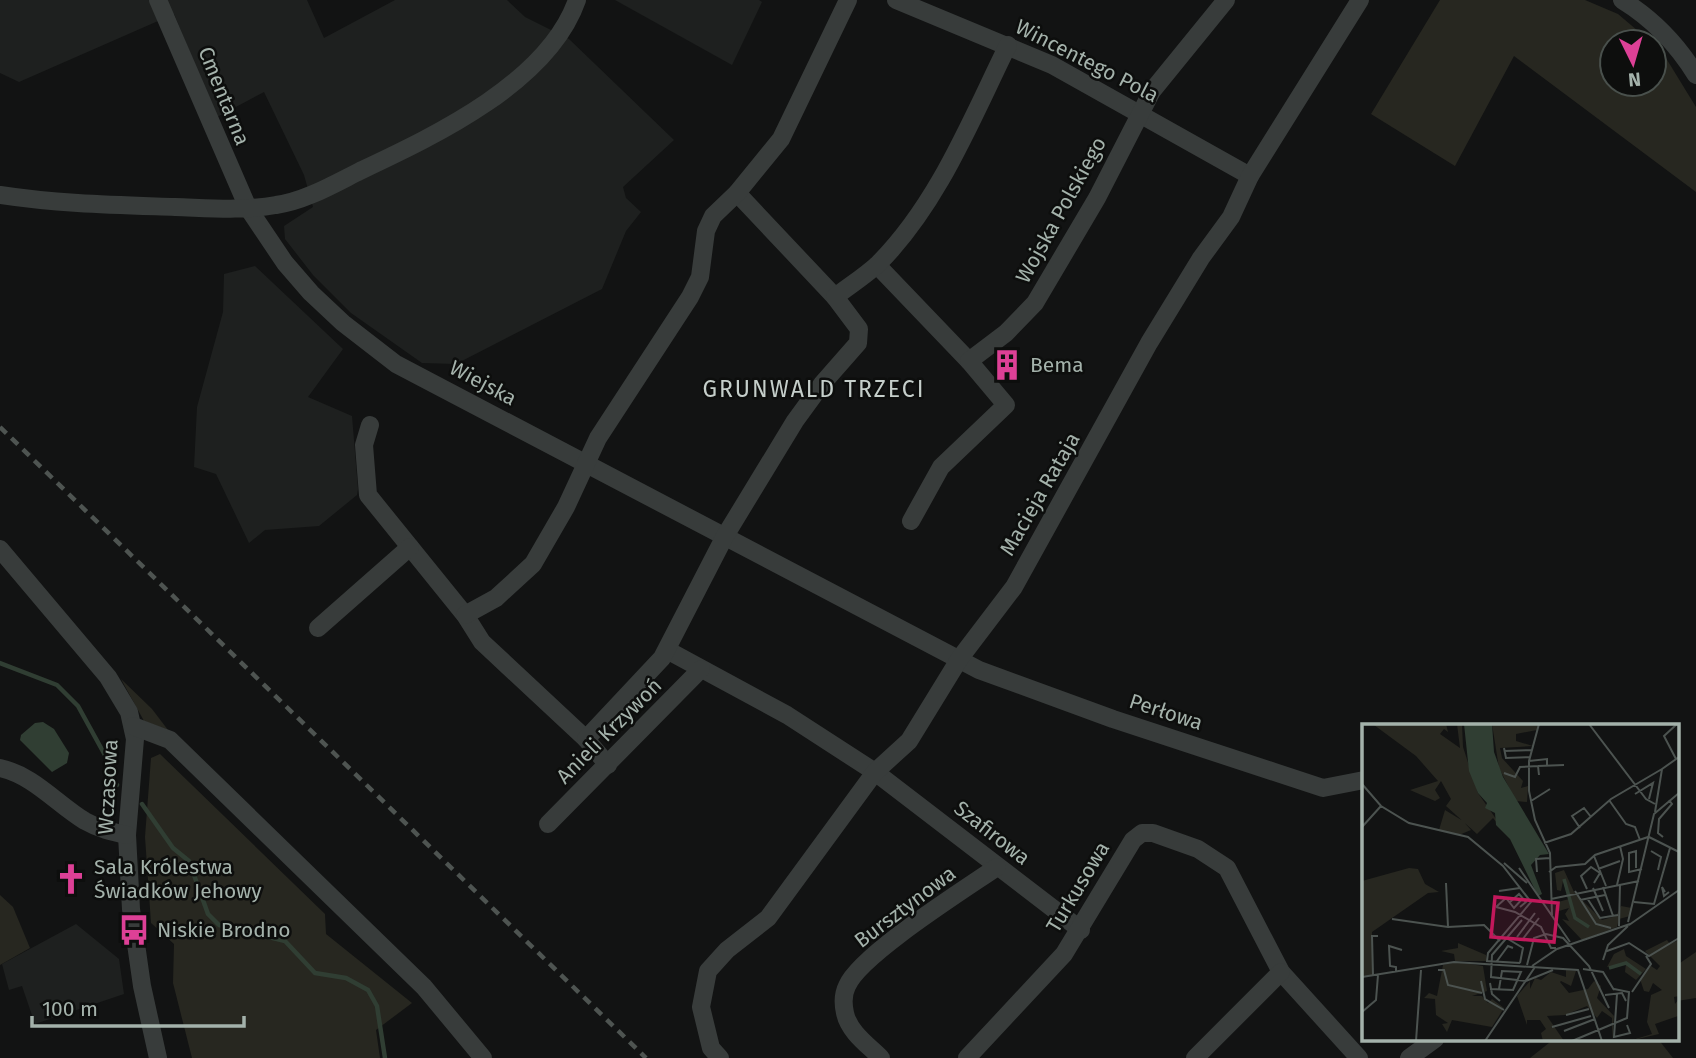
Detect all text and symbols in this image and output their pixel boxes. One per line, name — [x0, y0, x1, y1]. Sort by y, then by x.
street label: Wincentego Pola — [1011, 14, 1163, 108]
north arrow — [1598, 28, 1668, 98]
street label: Cmentarna — [192, 43, 256, 149]
text: N — [1627, 67, 1642, 91]
street label: Wojska Polskiego — [1010, 132, 1112, 288]
building icon: Bema — [990, 348, 1024, 382]
place label: Bema — [1030, 352, 1084, 378]
street label: Wiejska — [445, 355, 521, 411]
district label: GRUNWALD TRZECI — [702, 375, 926, 403]
street label: Macieja Rataja — [994, 428, 1086, 560]
street label: Anieli Krzywoń — [551, 673, 667, 789]
street label: Perłowa — [1126, 688, 1206, 736]
inset map — [1362, 724, 1678, 1040]
street label: Wczasowa — [93, 739, 123, 835]
street label: Szafirowa — [949, 795, 1035, 871]
street label: Turkusowa — [1041, 837, 1115, 937]
place label: Sala Królestwa Świadków Jehowy — [94, 854, 262, 904]
street label: Bursztynowa — [849, 860, 961, 954]
church icon: Sala Królestwa Świadków Jehowy — [54, 862, 88, 896]
bus stop icon: Niskie Brodno — [117, 913, 151, 947]
place label: Niskie Brodno — [157, 917, 290, 943]
scale bar — [32, 984, 243, 1028]
text: 100 m — [42, 996, 98, 1022]

